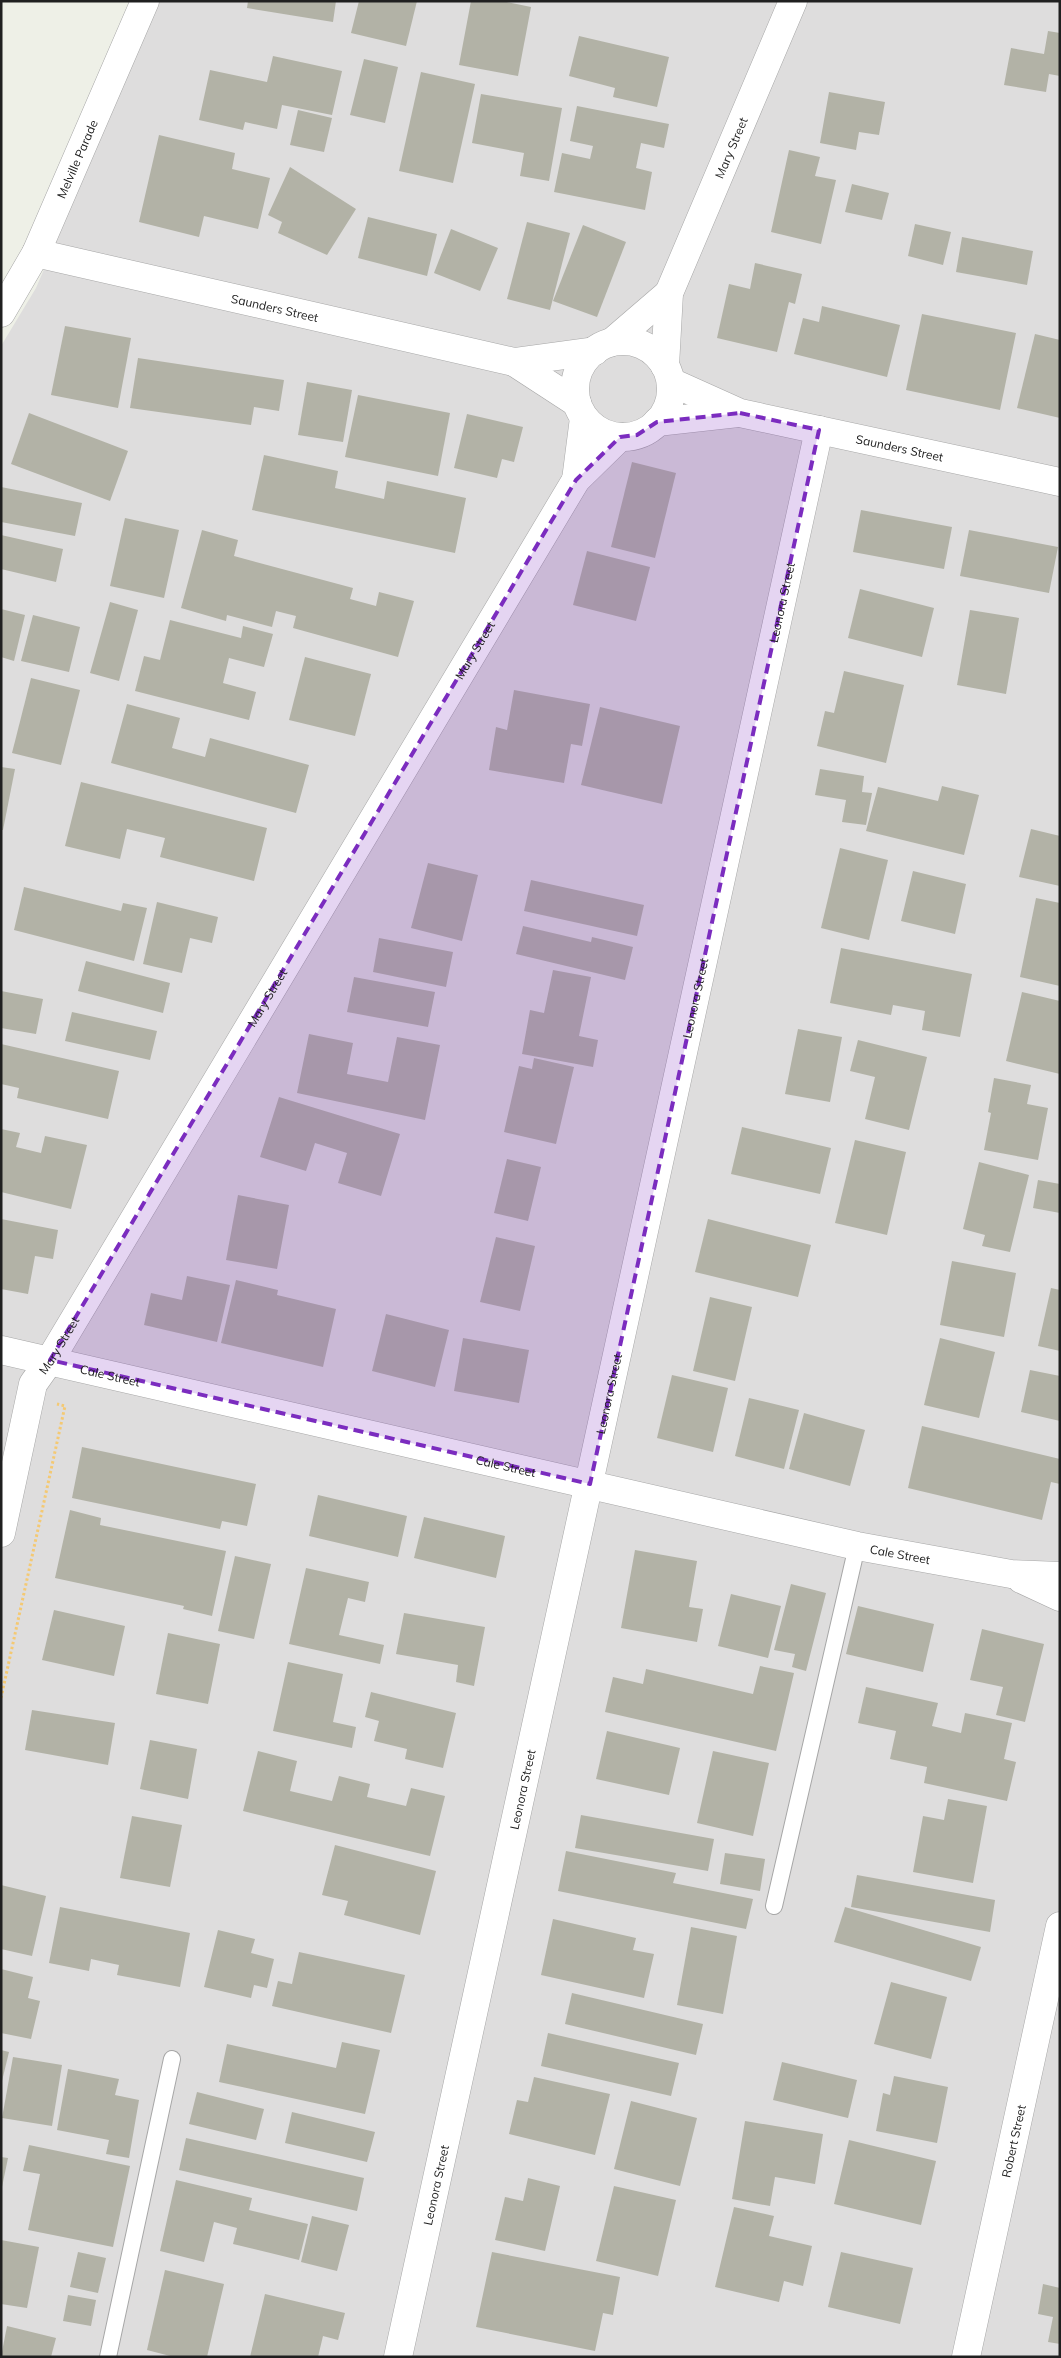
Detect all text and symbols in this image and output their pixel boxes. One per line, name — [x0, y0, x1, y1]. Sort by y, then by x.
street label: Mary Street — [711, 115, 750, 180]
street label: Melville Parade — [53, 117, 100, 201]
street label: Saunders Street — [230, 290, 320, 325]
street label: Saunders Street — [855, 431, 945, 464]
street label: Leonora Street — [765, 561, 797, 644]
street label: Mary Street — [451, 618, 497, 682]
street label: Leonora Street — [679, 957, 711, 1040]
street label: Mary Street — [244, 966, 290, 1029]
street label: Mary Street — [35, 1314, 82, 1377]
street label: Leonora Street — [592, 1352, 624, 1435]
street label: Cale Street — [79, 1361, 142, 1389]
street label: Cale Street — [475, 1452, 537, 1480]
street label: Cale Street — [869, 1541, 931, 1567]
street label: Leonora Street — [506, 1748, 538, 1831]
street label: Robert Street — [998, 2103, 1028, 2179]
street label: Leonora Street — [420, 2144, 452, 2227]

